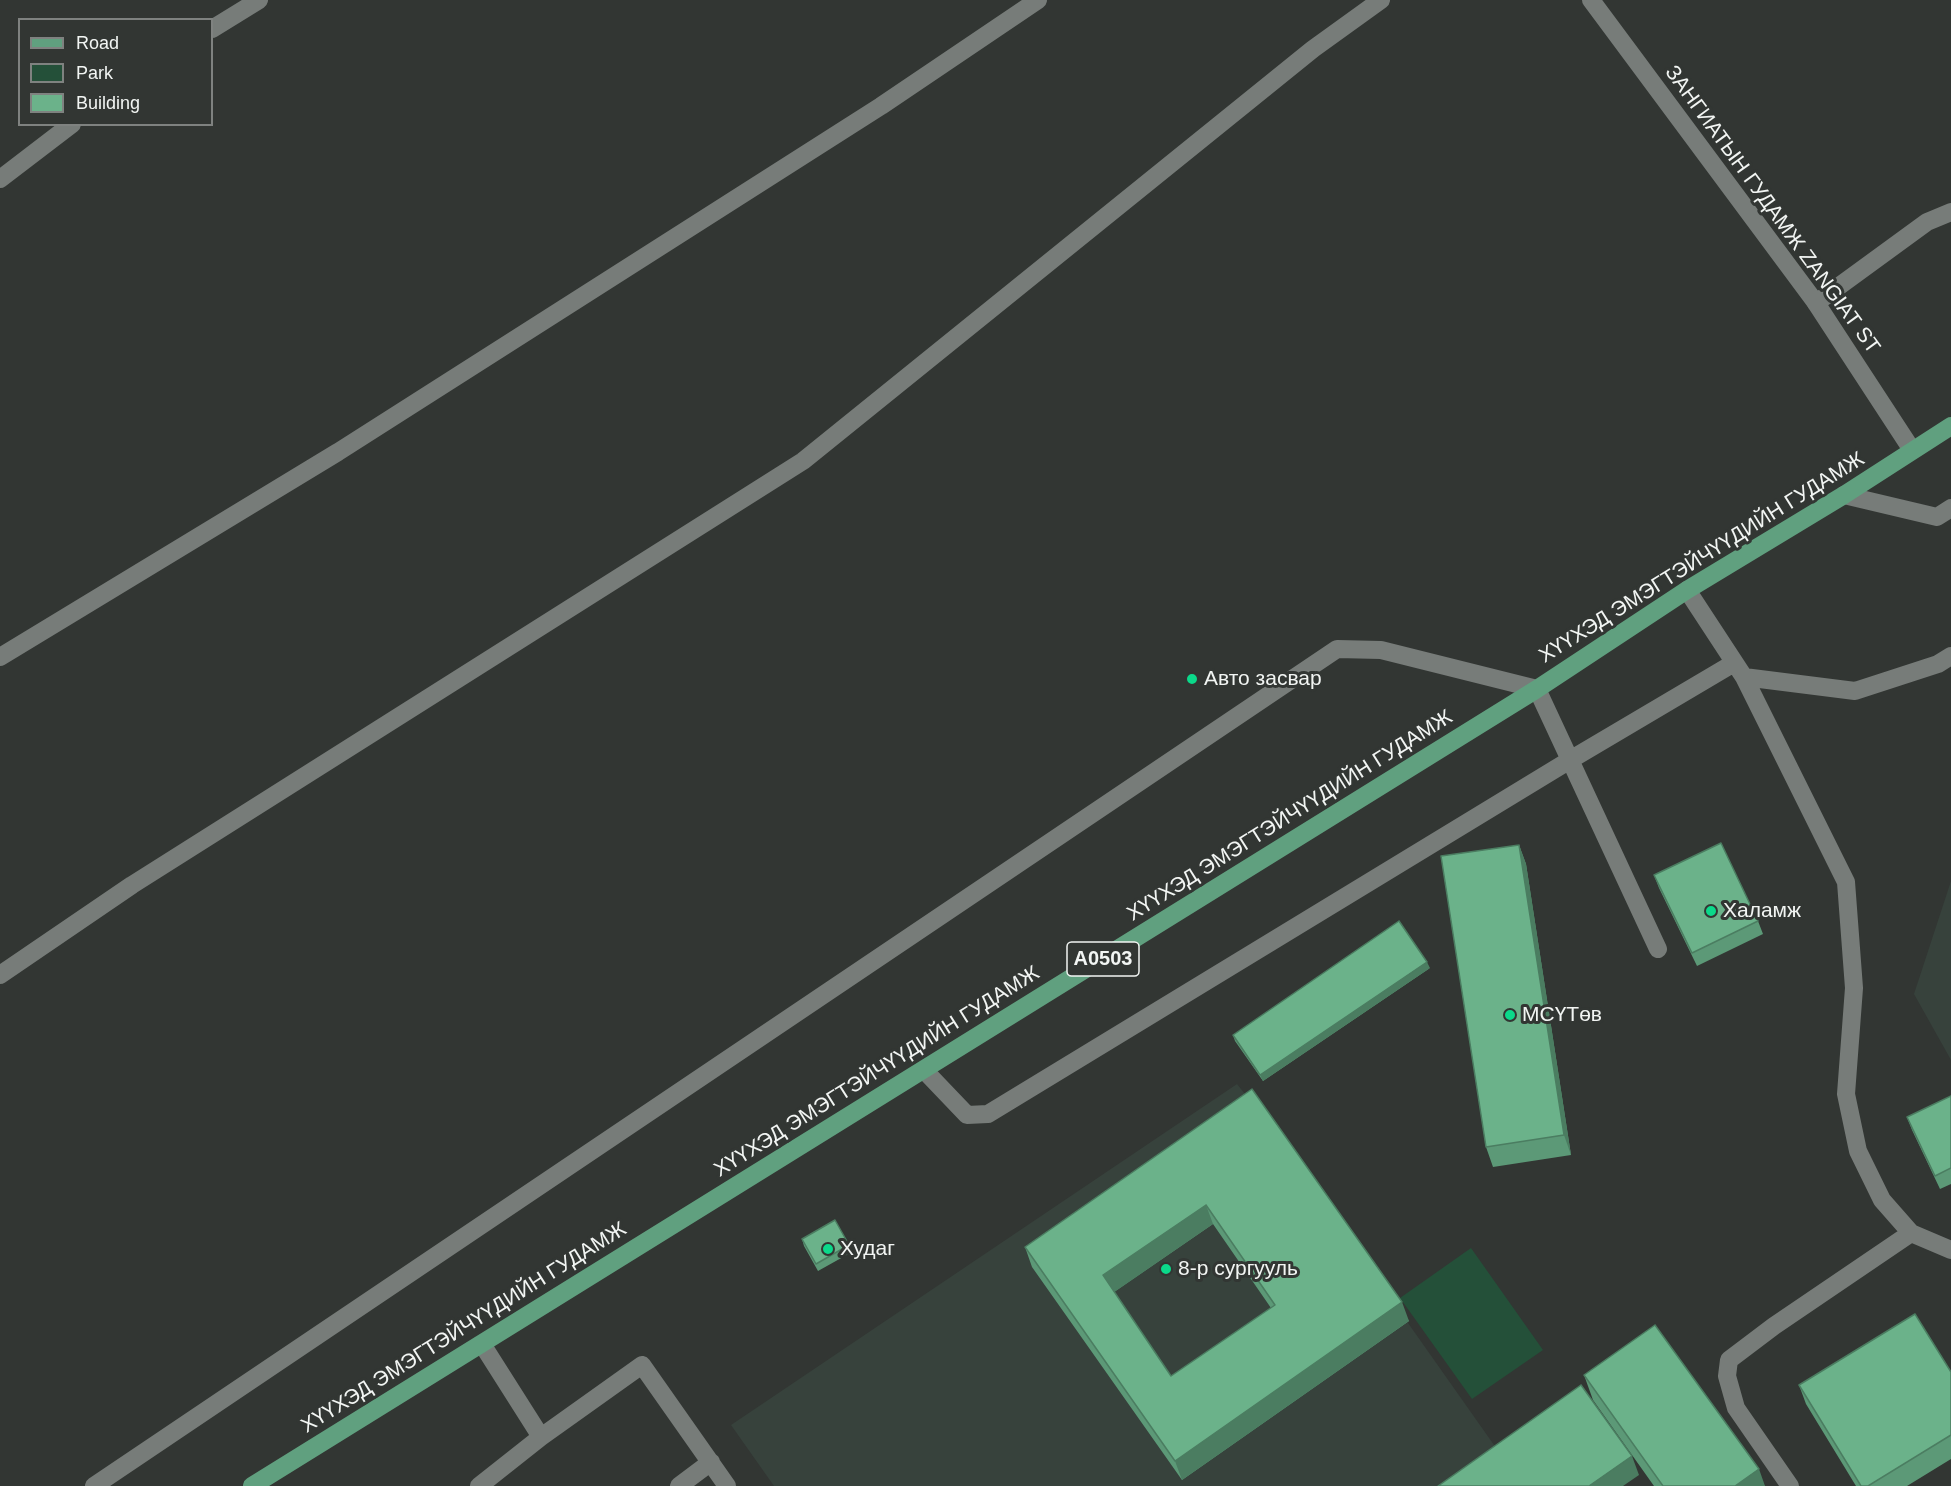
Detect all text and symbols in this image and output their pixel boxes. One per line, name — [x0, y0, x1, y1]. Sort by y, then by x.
legend — [18, 18, 213, 126]
text: Road — [76, 33, 119, 53]
street label: ЗАНГИАТЫН ГУДАМЖ ZANGIAT ST — [1659, 61, 1885, 359]
text: Park — [76, 63, 113, 83]
text: Building — [76, 93, 140, 113]
street label: ХҮҮХЭД ЭМЭГТЭЙЧҮҮДИЙН ГУДАМЖ — [1535, 447, 1869, 669]
place label: Авто засвар — [1204, 666, 1322, 692]
marker: Авто засвар — [1185, 672, 1199, 686]
street label: ХҮҮХЭД ЭМЭГТЭЙЧҮҮДИЙН ГУДАМЖ — [1123, 705, 1457, 927]
place label: Халамж — [1723, 898, 1801, 924]
marker: Халамж — [1704, 904, 1718, 918]
road number: A0503 — [1067, 942, 1139, 976]
street label: ХҮҮХЭД ЭМЭГТЭЙЧҮҮДИЙН ГУДАМЖ — [710, 961, 1044, 1183]
place label: МСҮТөв — [1522, 1002, 1602, 1028]
marker: МСҮТөв — [1503, 1008, 1517, 1022]
street label: ХҮҮХЭД ЭМЭГТЭЙЧҮҮДИЙН ГУДАМЖ — [297, 1217, 631, 1439]
place label: Худаг — [840, 1236, 895, 1262]
marker: Худаг — [821, 1242, 835, 1256]
place label: 8-р сургууль — [1178, 1256, 1298, 1282]
marker: 8-р сургууль — [1159, 1262, 1173, 1276]

